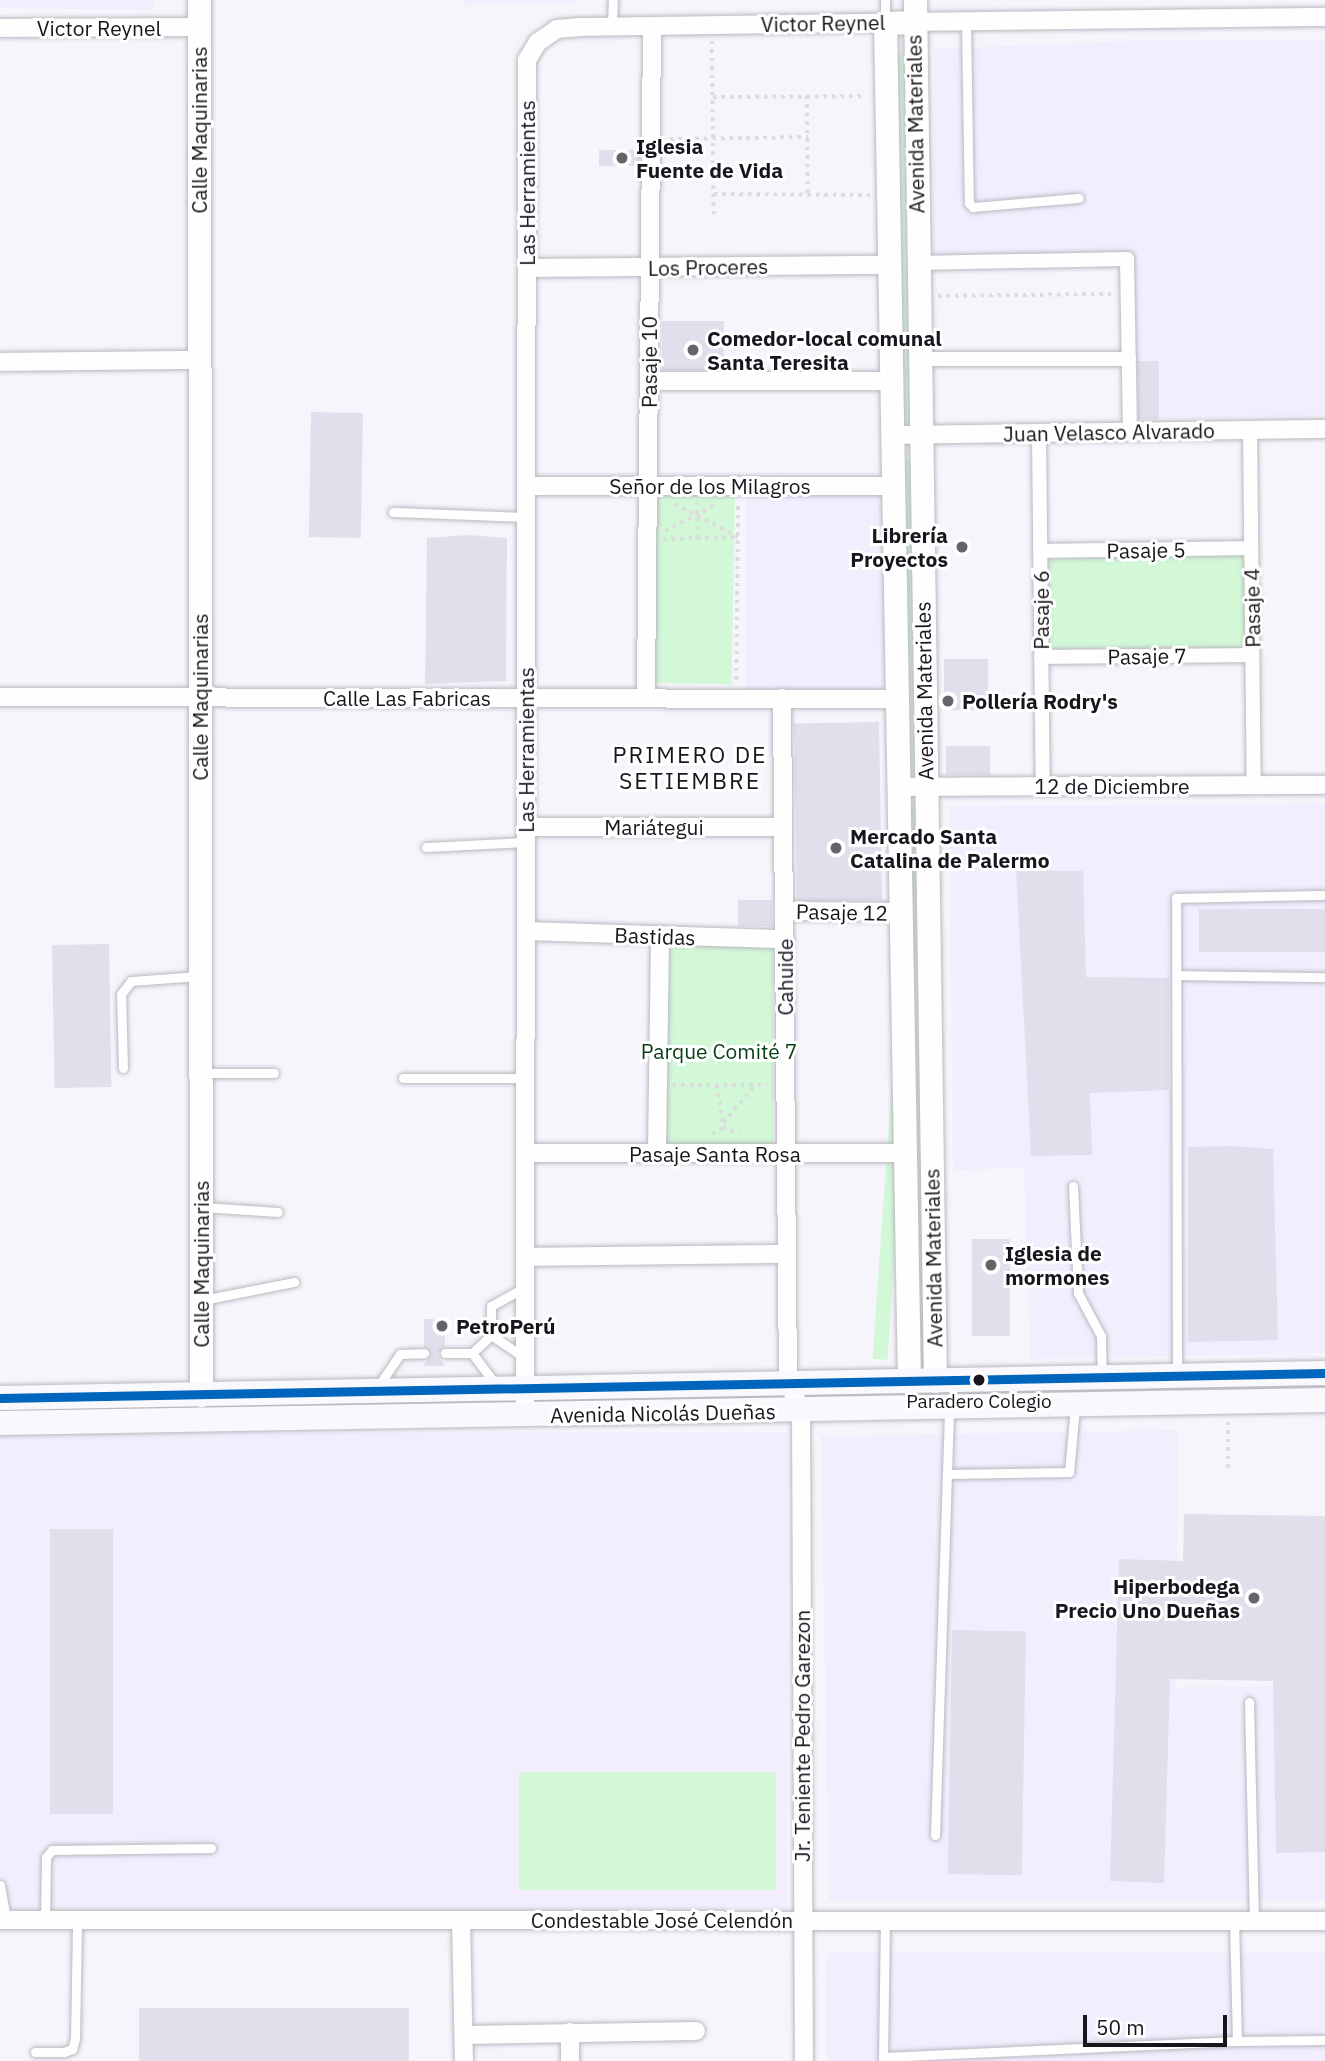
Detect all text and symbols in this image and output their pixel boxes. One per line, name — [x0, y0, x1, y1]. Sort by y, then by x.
street label: Victor Reynel — [761, 9, 885, 37]
street label: Victor Reynel — [37, 15, 161, 41]
street label: Avenida Materiales — [901, 34, 929, 214]
street label: Calle Maquinarias — [186, 46, 212, 214]
street label: Las Herramientas — [514, 100, 540, 266]
place label: Iglesia Fuente de Vida — [636, 133, 783, 183]
marker: Iglesia Fuente de Vida — [614, 150, 630, 166]
street label: Los Proceres — [648, 253, 768, 281]
street label: Pasaje 10 — [636, 316, 662, 408]
place label: Comedor-local comunal Santa Teresita — [707, 325, 942, 375]
marker: Comedor-local comunal Santa Teresita — [685, 342, 701, 358]
street label: Juan Velasco Alvarado — [1003, 418, 1215, 446]
street label: Señor de los Milagros — [609, 473, 811, 499]
place label: Librería Proyectos — [850, 522, 948, 572]
street label: Pasaje 5 — [1106, 537, 1186, 563]
marker: Librería Proyectos — [954, 539, 970, 555]
street label: Pasaje 4 — [1239, 568, 1265, 648]
street label: Pasaje 6 — [1028, 570, 1054, 650]
street label: Avenida Materiales — [910, 601, 938, 781]
street label: Calle Maquinarias — [187, 613, 213, 781]
street label: Pasaje 7 — [1107, 643, 1187, 669]
street label: Las Herramientas — [513, 667, 539, 833]
street label: Calle Las Fabricas — [323, 685, 491, 711]
place label: Pollería Rodry's — [962, 688, 1118, 714]
marker: Pollería Rodry's — [940, 693, 956, 709]
district label: PRIMERO DE SETIEMBRE — [614, 740, 766, 794]
street label: 12 de Diciembre — [1034, 773, 1190, 799]
street label: Mariátegui — [604, 814, 704, 840]
place label: Mercado Santa Catalina de Palermo — [850, 823, 1049, 873]
marker: Mercado Santa Catalina de Palermo — [828, 840, 844, 856]
street label: Pasaje 12 — [796, 899, 888, 925]
street label: Bastidas — [614, 922, 696, 950]
street label: Cahuide — [772, 938, 798, 1016]
park label: Parque Comité 7 — [641, 1038, 797, 1064]
street label: Pasaje Santa Rosa — [629, 1141, 801, 1167]
street label: Avenida Materiales — [919, 1168, 947, 1348]
street label: Calle Maquinarias — [188, 1180, 214, 1348]
place label: Iglesia de mormones — [1005, 1240, 1110, 1290]
marker: Iglesia de mormones — [983, 1257, 999, 1273]
place label: PetroPerú — [456, 1313, 556, 1339]
marker: PetroPerú — [434, 1318, 450, 1334]
marker: Paradero Colegio — [972, 1373, 986, 1387]
place label: Paradero Colegio — [906, 1391, 1052, 1413]
street label: Avenida Nicolás Dueñas — [550, 1398, 776, 1428]
place label: Hiperbodega Precio Uno Dueñas — [1055, 1573, 1240, 1623]
marker: Hiperbodega Precio Uno Dueñas — [1246, 1590, 1262, 1606]
street label: Jr. Teniente Pedro Garezon — [789, 1610, 815, 1862]
street label: Condestable José Celendón — [531, 1907, 793, 1933]
scale bar — [1087, 2002, 1230, 2046]
text: 50 m — [1096, 2013, 1145, 2041]

